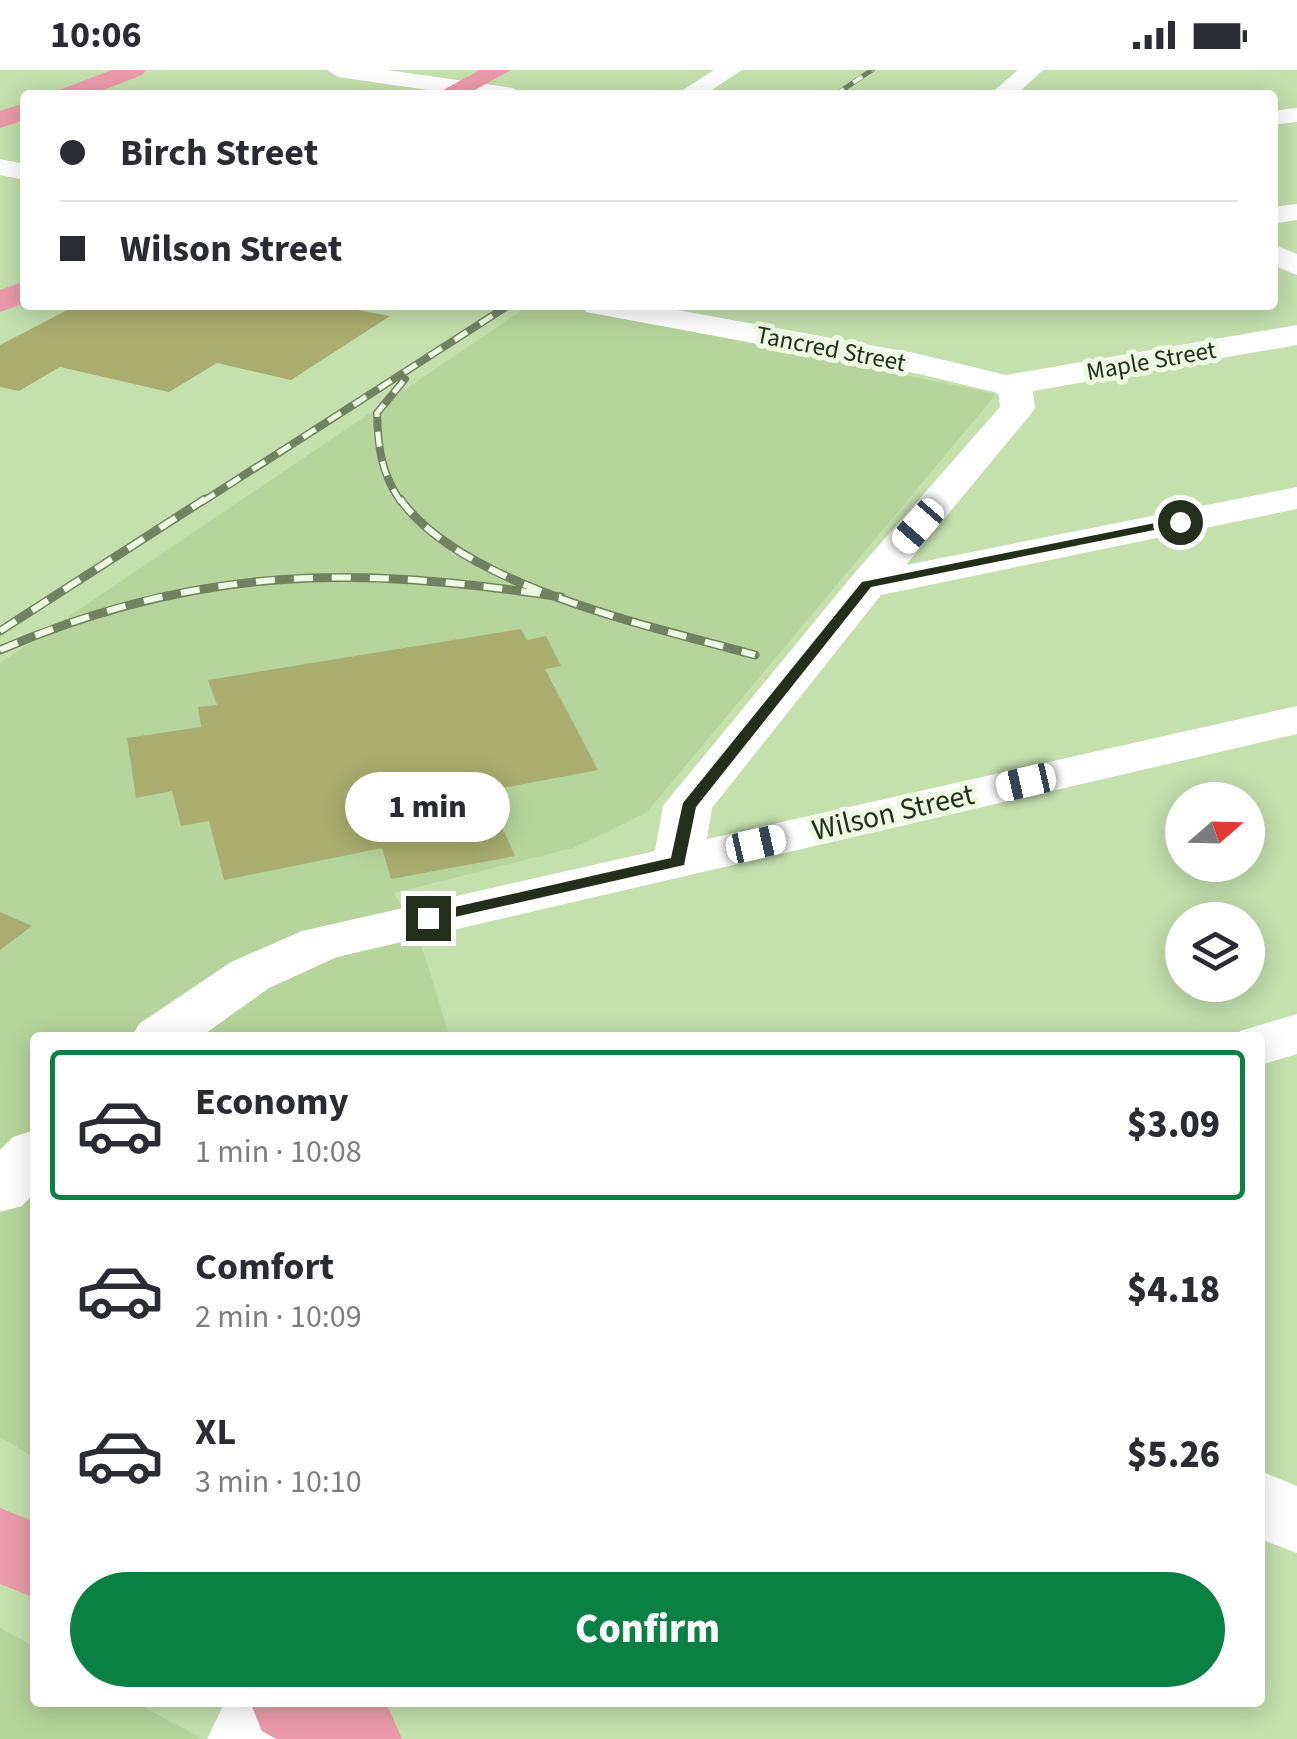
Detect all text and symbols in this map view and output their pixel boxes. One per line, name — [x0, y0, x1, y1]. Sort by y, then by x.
text: 10:06 — [50, 8, 142, 62]
text: Birch Street — [120, 126, 318, 180]
text: Wilson Street — [120, 222, 342, 276]
street label: Tancred Street — [753, 317, 909, 381]
street label: Maple Street — [1084, 332, 1219, 390]
car — [887, 494, 949, 558]
route start — [1158, 500, 1203, 545]
car — [993, 761, 1059, 803]
callout: 1 min — [346, 773, 510, 843]
street label: Wilson Street — [808, 773, 978, 852]
north arrow — [1165, 782, 1265, 882]
map controls — [1165, 782, 1265, 1002]
text: 1 min — [388, 784, 467, 830]
car — [723, 823, 789, 865]
route end — [406, 896, 451, 941]
button: layers — [1165, 902, 1265, 1002]
text: Economy — [195, 1075, 348, 1129]
icon: car — [75, 1080, 165, 1170]
text: $3.09 — [1127, 1098, 1220, 1152]
text: 1 min · 10:08 — [195, 1129, 362, 1175]
text: Comfort — [195, 1240, 334, 1294]
icon: car — [75, 1245, 165, 1335]
text: $4.18 — [1127, 1263, 1220, 1317]
text: 2 min · 10:09 — [195, 1294, 362, 1340]
text: XL — [195, 1405, 236, 1459]
icon: car — [75, 1410, 165, 1500]
text: $5.26 — [1127, 1428, 1220, 1482]
text: 3 min · 10:10 — [195, 1459, 362, 1505]
button: Confirm — [70, 1572, 1225, 1687]

